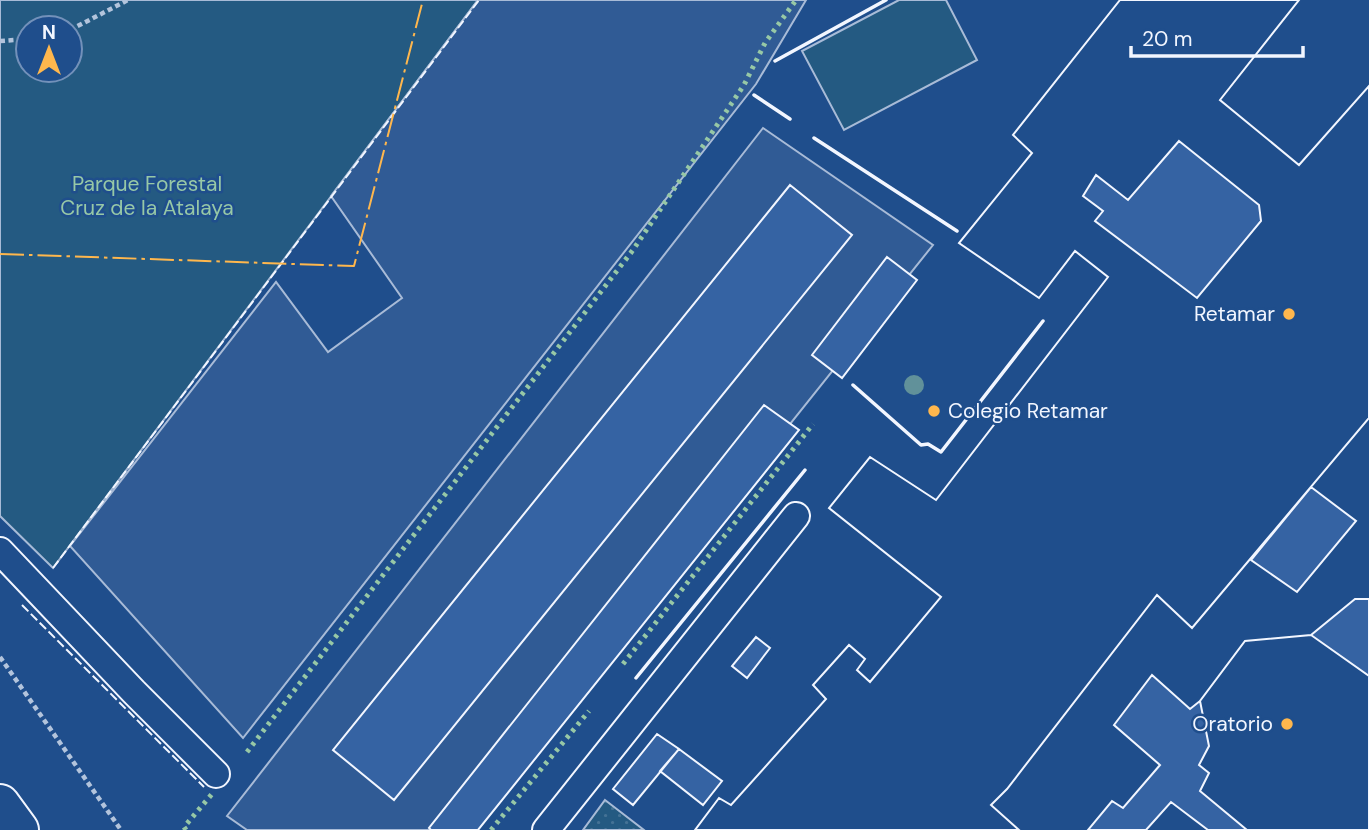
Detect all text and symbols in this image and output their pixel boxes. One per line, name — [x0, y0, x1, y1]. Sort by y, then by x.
north arrow — [14, 14, 84, 84]
scale bar — [1131, 14, 1302, 58]
text: N — [42, 20, 56, 45]
text: 20 m — [1142, 25, 1193, 53]
park label: Parque Forestal Cruz de la Atalaya — [60, 170, 234, 222]
place label: Retamar — [1194, 300, 1275, 328]
marker: Retamar — [1281, 306, 1297, 322]
place label: Colegio Retamar — [948, 397, 1108, 425]
marker: Colegio Retamar — [926, 403, 942, 419]
place label: Oratorio — [1192, 710, 1273, 738]
marker: Oratorio — [1279, 716, 1295, 732]

